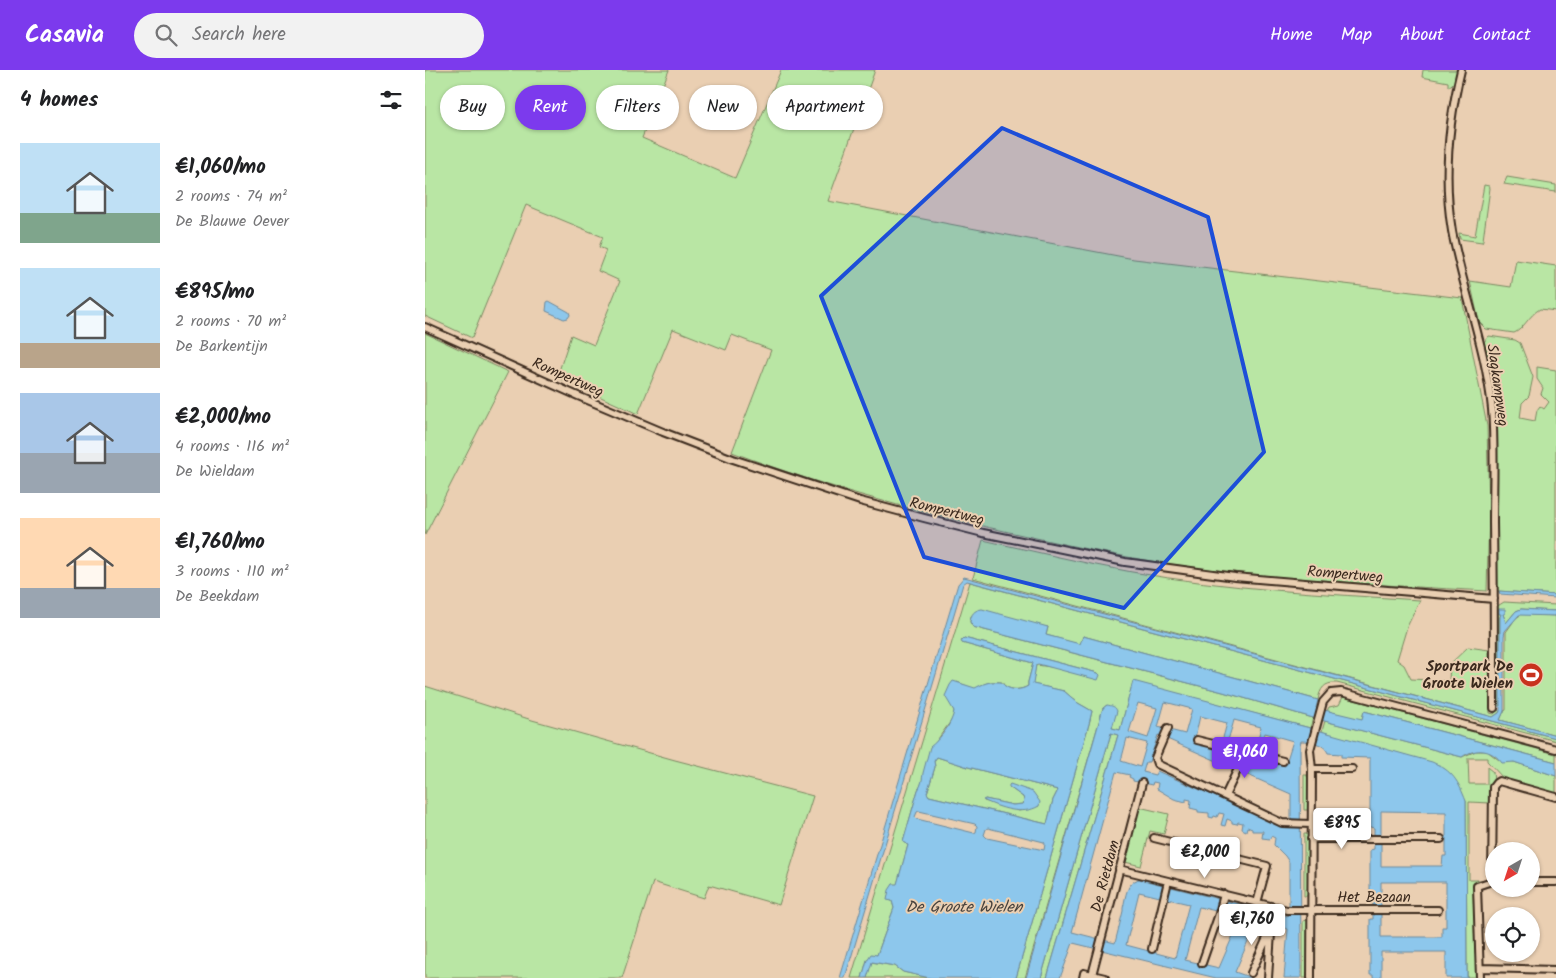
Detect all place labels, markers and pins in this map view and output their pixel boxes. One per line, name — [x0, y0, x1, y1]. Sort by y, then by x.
place label: Sportpark De Groote Wielen — [1422, 655, 1514, 696]
sports icon: Sportpark De Groote Wielen — [1518, 662, 1544, 688]
pin: €1,060 — [1204, 736, 1286, 779]
pin: €895 — [1312, 808, 1372, 850]
pin: €2,000 — [1164, 836, 1246, 879]
pin: €1,760 — [1211, 904, 1293, 946]

